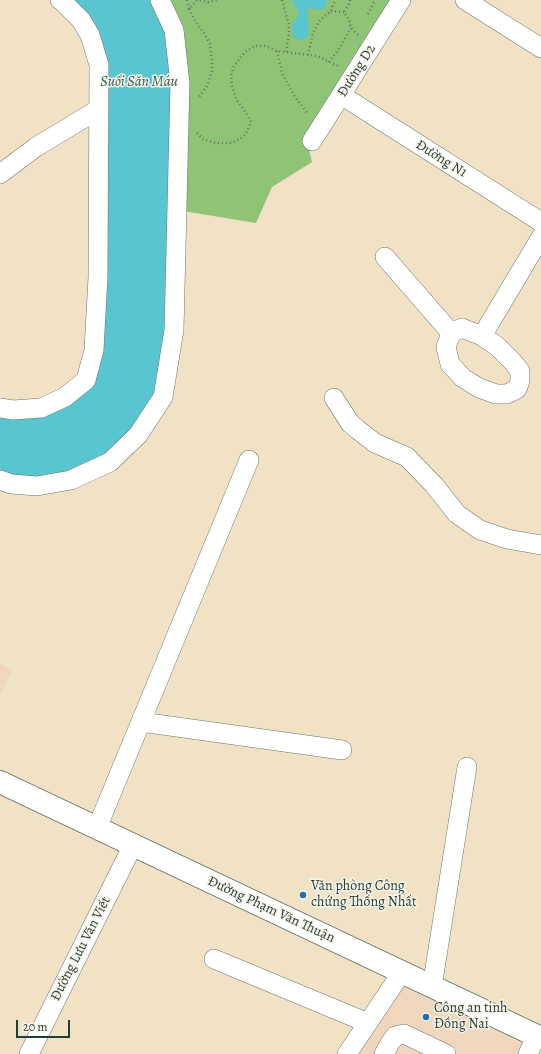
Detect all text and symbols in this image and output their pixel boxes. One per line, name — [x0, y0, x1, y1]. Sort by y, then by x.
street label: Đường D2 — [334, 42, 380, 100]
water label: Suối Săn Máu — [100, 73, 178, 91]
street label: Đường N1 — [412, 137, 470, 181]
street label: Đường Phạm Văn Thuận — [205, 873, 337, 947]
place label: Văn phòng Công chứng Thống Nhất — [311, 879, 417, 912]
marker: Văn phòng Công chứng Thống Nhất — [298, 890, 308, 900]
street label: Đường Lưu Văn Viết — [47, 894, 115, 1004]
place label: Công an tỉnh Đồng Nai — [434, 1001, 508, 1034]
scale bar — [18, 1012, 72, 1038]
marker: Công an tỉnh Đồng Nai — [421, 1012, 431, 1022]
text: 20 m — [23, 1019, 47, 1035]

